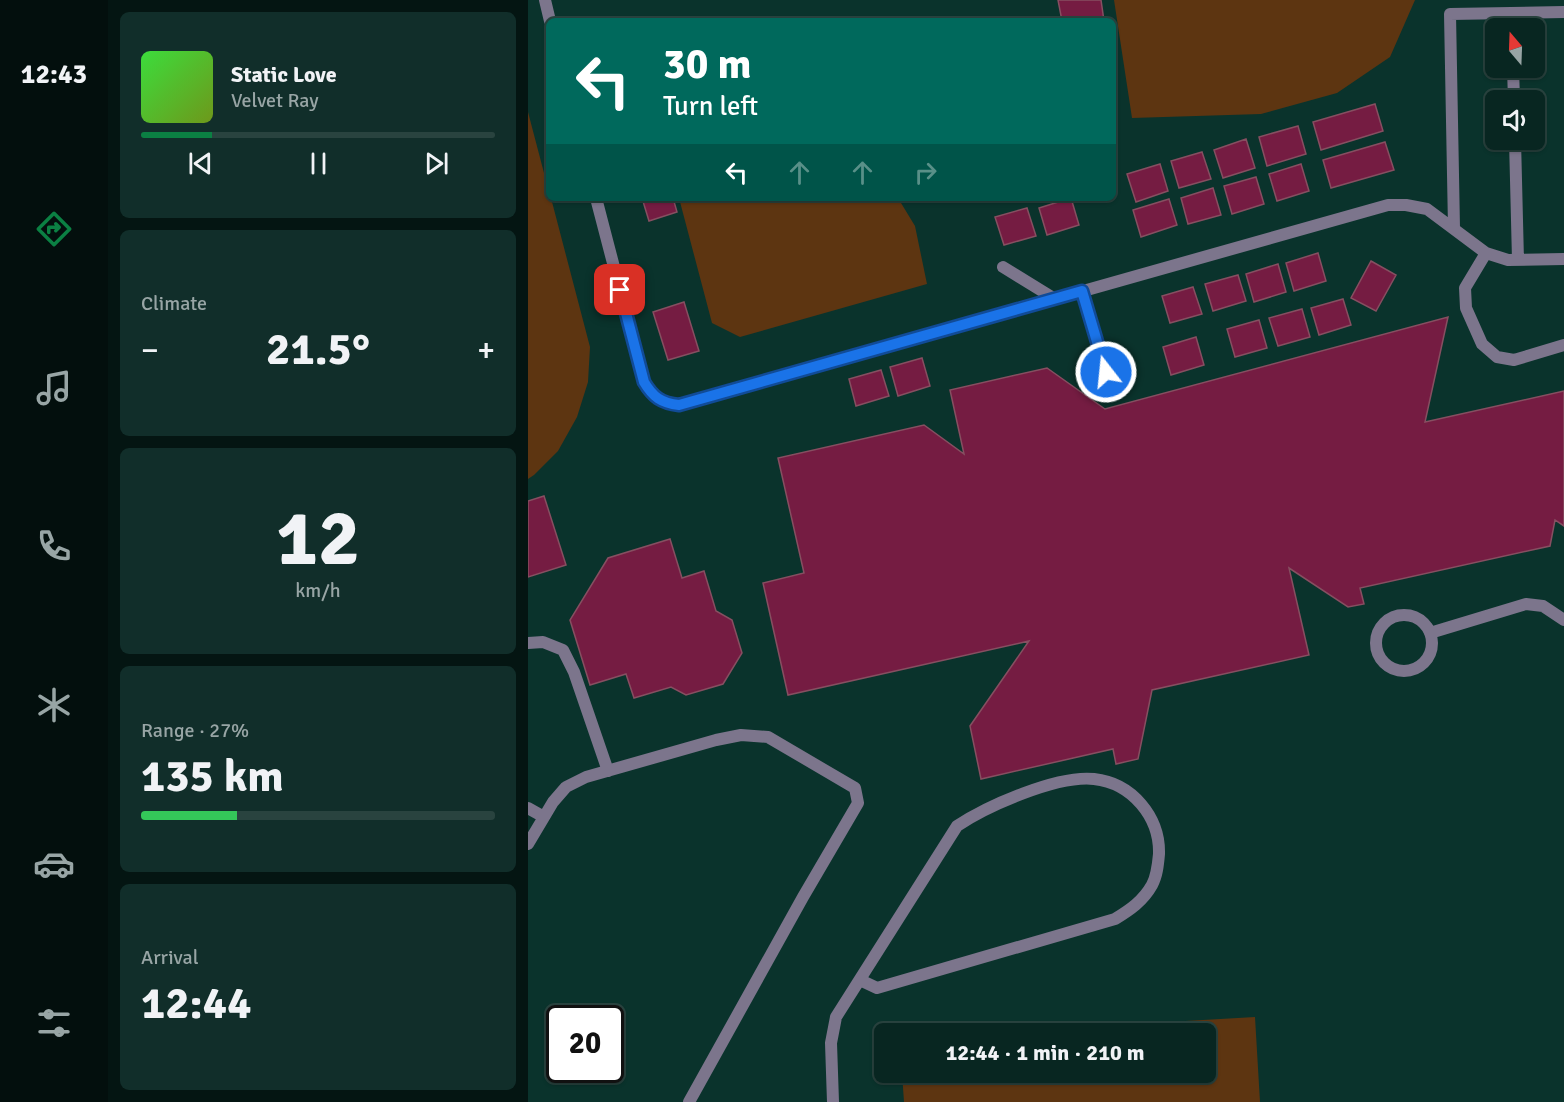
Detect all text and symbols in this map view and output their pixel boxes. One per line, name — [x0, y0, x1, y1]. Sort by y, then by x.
north arrow — [1485, 18, 1545, 78]
map controls — [1485, 18, 1545, 150]
text: 30 m — [663, 39, 752, 90]
icon: left — [564, 42, 642, 120]
text: 12:43 — [21, 58, 87, 91]
text: Static Love — [231, 61, 337, 88]
text: Velvet Ray — [231, 88, 319, 113]
text: Turn left — [663, 90, 758, 123]
button: sound — [1485, 90, 1545, 150]
icon: previous — [184, 147, 217, 180]
icon: pause — [302, 147, 335, 180]
icon: next — [420, 147, 453, 180]
icon: left — [720, 156, 753, 189]
icon: ahead — [783, 156, 816, 189]
icon: ahead — [846, 156, 879, 189]
icon: right — [909, 156, 942, 189]
icon: directions — [33, 208, 75, 250]
pin — [594, 264, 645, 315]
icon: arrive — [603, 273, 636, 306]
text: Climate — [141, 291, 207, 316]
text: 21.5° — [266, 322, 370, 377]
text: − — [141, 330, 159, 371]
text: + — [477, 330, 495, 371]
position arrow — [1074, 340, 1138, 404]
icon: music — [33, 367, 75, 409]
text: 12 — [276, 491, 360, 587]
icon: phone — [33, 525, 75, 567]
text: km/h — [295, 578, 341, 603]
icon: climate — [33, 684, 75, 726]
text: Range · 27% — [141, 718, 249, 743]
text: 135 km — [141, 749, 284, 804]
icon: car — [33, 843, 75, 885]
text: Arrival — [141, 945, 199, 970]
text: 12:44 — [141, 976, 251, 1031]
icon: filters — [33, 1002, 75, 1044]
speed limit sign: 20 — [546, 1005, 624, 1083]
text: 12:44 · 1 min · 210 m — [945, 1039, 1145, 1066]

